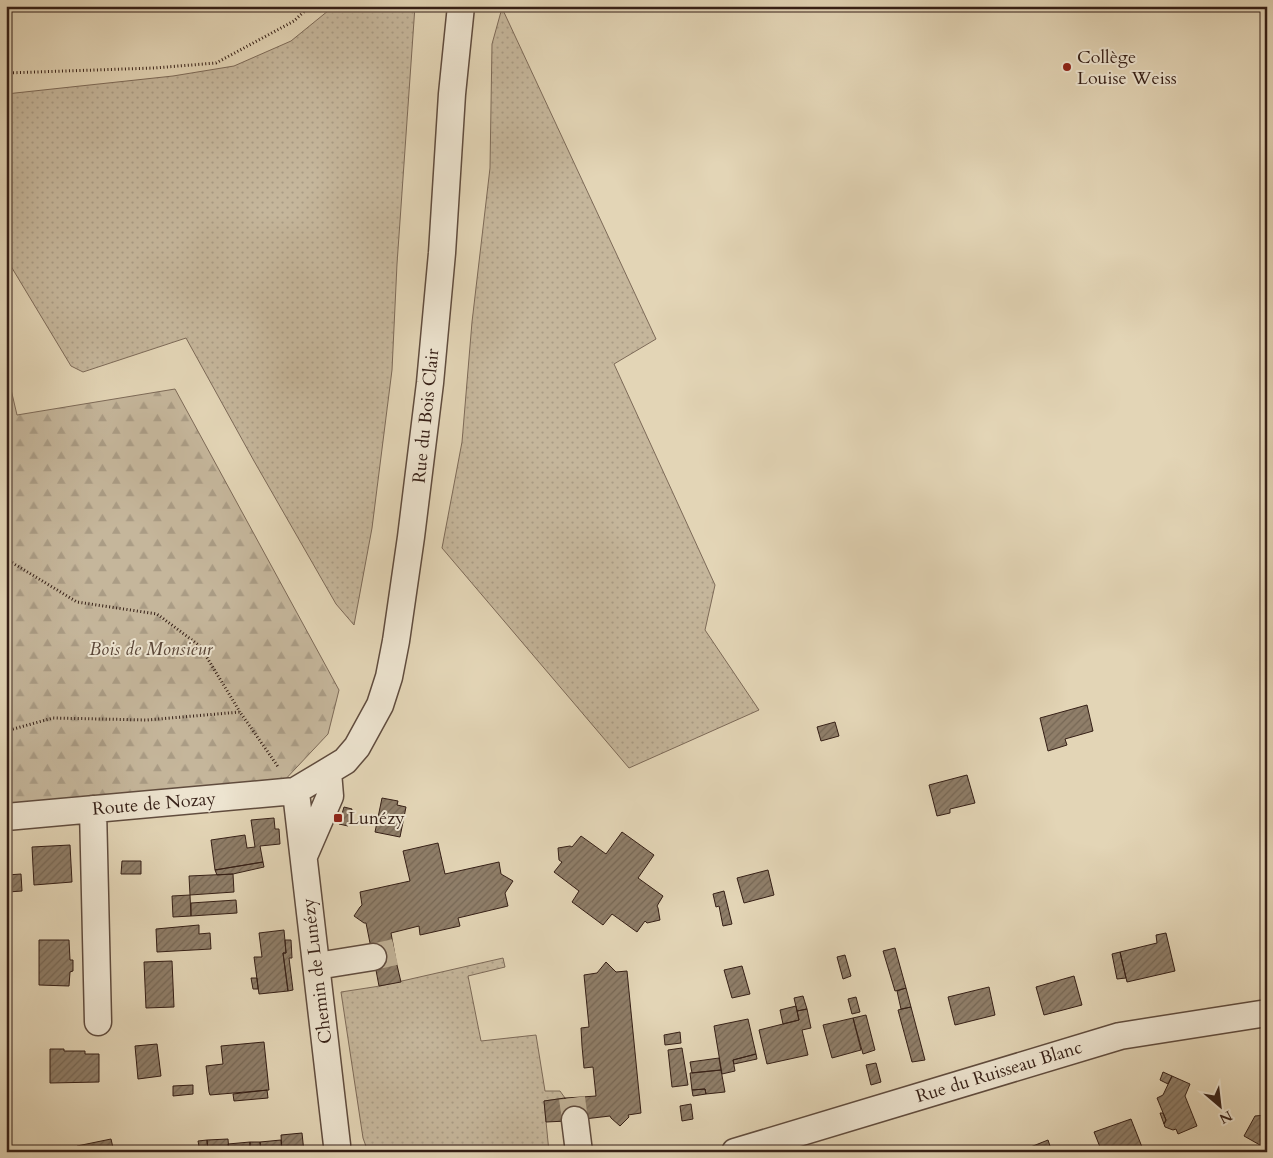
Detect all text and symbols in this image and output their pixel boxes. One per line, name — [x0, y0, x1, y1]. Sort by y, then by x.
place label: Collège Louise Weiss — [1077, 45, 1177, 91]
marker: Collège Louise Weiss — [1061, 61, 1073, 73]
street label: Rue du Bois Clair — [406, 347, 446, 485]
park label: Bois de Monsieur — [89, 637, 214, 662]
street label: Route de Nozay — [91, 786, 217, 822]
place label: Lunézy — [348, 806, 405, 831]
marker: Lunézy — [332, 812, 344, 824]
street label: Chemin de Lunézy — [296, 896, 338, 1045]
street label: Rue du Ruisseau Blanc — [913, 1035, 1085, 1109]
north arrow — [1196, 1080, 1246, 1130]
text: N — [1216, 1106, 1236, 1128]

